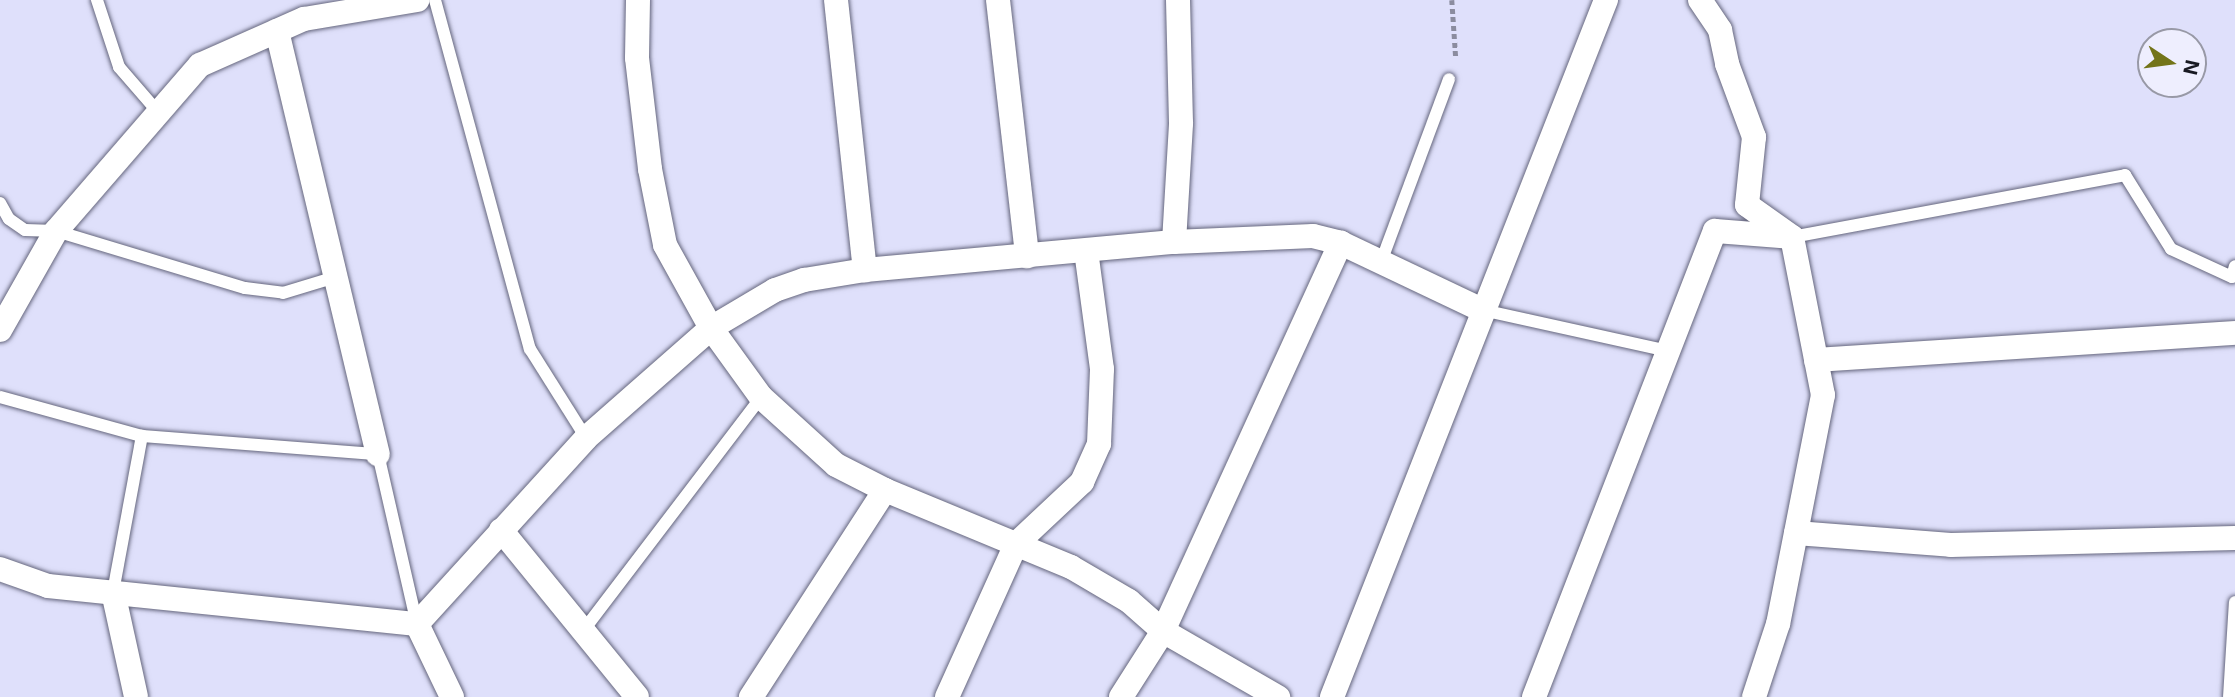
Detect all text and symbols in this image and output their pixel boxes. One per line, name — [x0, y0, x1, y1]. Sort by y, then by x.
north arrow — [2137, 28, 2207, 98]
text: N — [2178, 58, 2204, 77]

